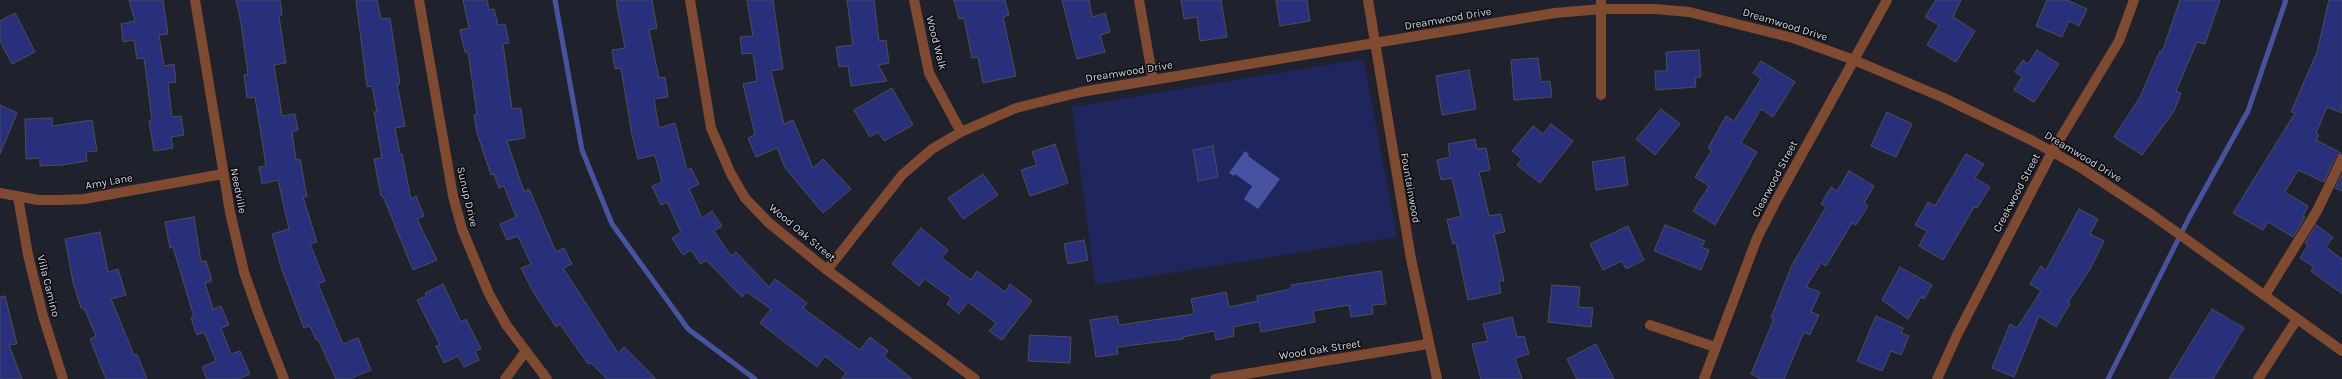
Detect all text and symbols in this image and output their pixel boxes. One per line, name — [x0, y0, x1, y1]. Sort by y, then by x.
street label: Dreamwood Drive — [1404, 5, 1492, 33]
street label: Dreamwood Drive — [1741, 6, 1829, 44]
street label: Wood Walk — [923, 15, 949, 71]
street label: Dreamwood Drive — [1084, 59, 1174, 85]
street label: Dreamwood Drive — [2042, 129, 2124, 185]
street label: Clearwood Street — [1749, 138, 1801, 220]
street label: Creekwood Street — [1991, 151, 2043, 235]
street label: Fountainwood — [1397, 152, 1423, 224]
street label: Sunup Drive — [454, 166, 480, 228]
street label: Needville — [227, 167, 249, 215]
street label: Amy Lane — [84, 171, 134, 193]
street label: Wood Oak Street — [766, 201, 838, 265]
street label: Villa Camino — [34, 254, 62, 318]
street label: Wood Oak Street — [1278, 337, 1362, 363]

